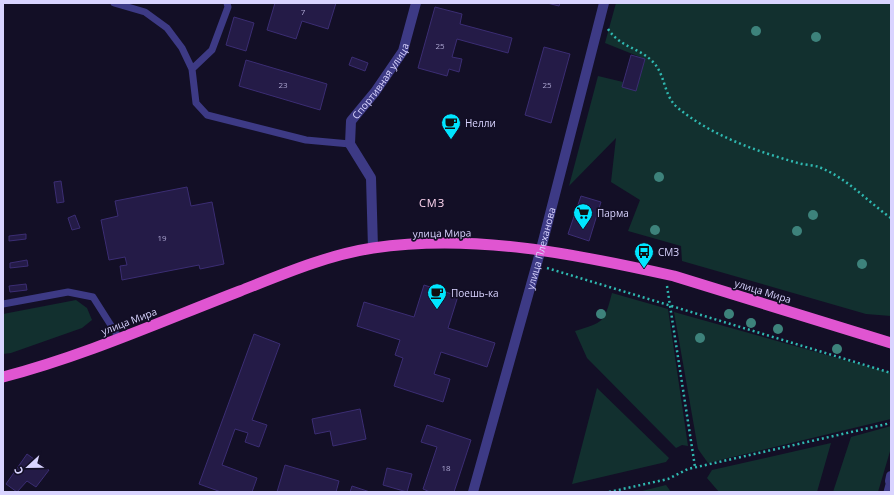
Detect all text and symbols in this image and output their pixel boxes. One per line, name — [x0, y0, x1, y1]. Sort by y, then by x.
house number: 7 — [301, 6, 306, 17]
house number: 25 — [435, 40, 445, 51]
street label: Спортивная улица — [349, 42, 412, 122]
house number: 23 — [278, 79, 288, 90]
house number: 25 — [542, 79, 552, 90]
cafe icon: Нелли — [440, 112, 462, 140]
place label: Нелли — [465, 116, 496, 130]
district label: СМЗ — [419, 195, 445, 210]
supermarket icon: Парма — [572, 202, 594, 230]
street label: улица Плеханова — [523, 206, 558, 291]
place label: Парма — [597, 206, 629, 220]
street label: улица Мира — [413, 225, 471, 241]
house number: 19 — [157, 232, 167, 243]
bus stop icon: СМЗ — [633, 241, 655, 269]
place label: СМЗ — [658, 245, 679, 259]
street label: улица Мира — [733, 276, 793, 306]
cafe icon: Поешь-ка — [426, 282, 448, 310]
place label: Поешь-ка — [451, 286, 499, 300]
street label: улица Мира — [99, 304, 159, 338]
north arrow — [8, 447, 48, 487]
house number: 18 — [441, 462, 451, 473]
text: С — [10, 465, 27, 477]

